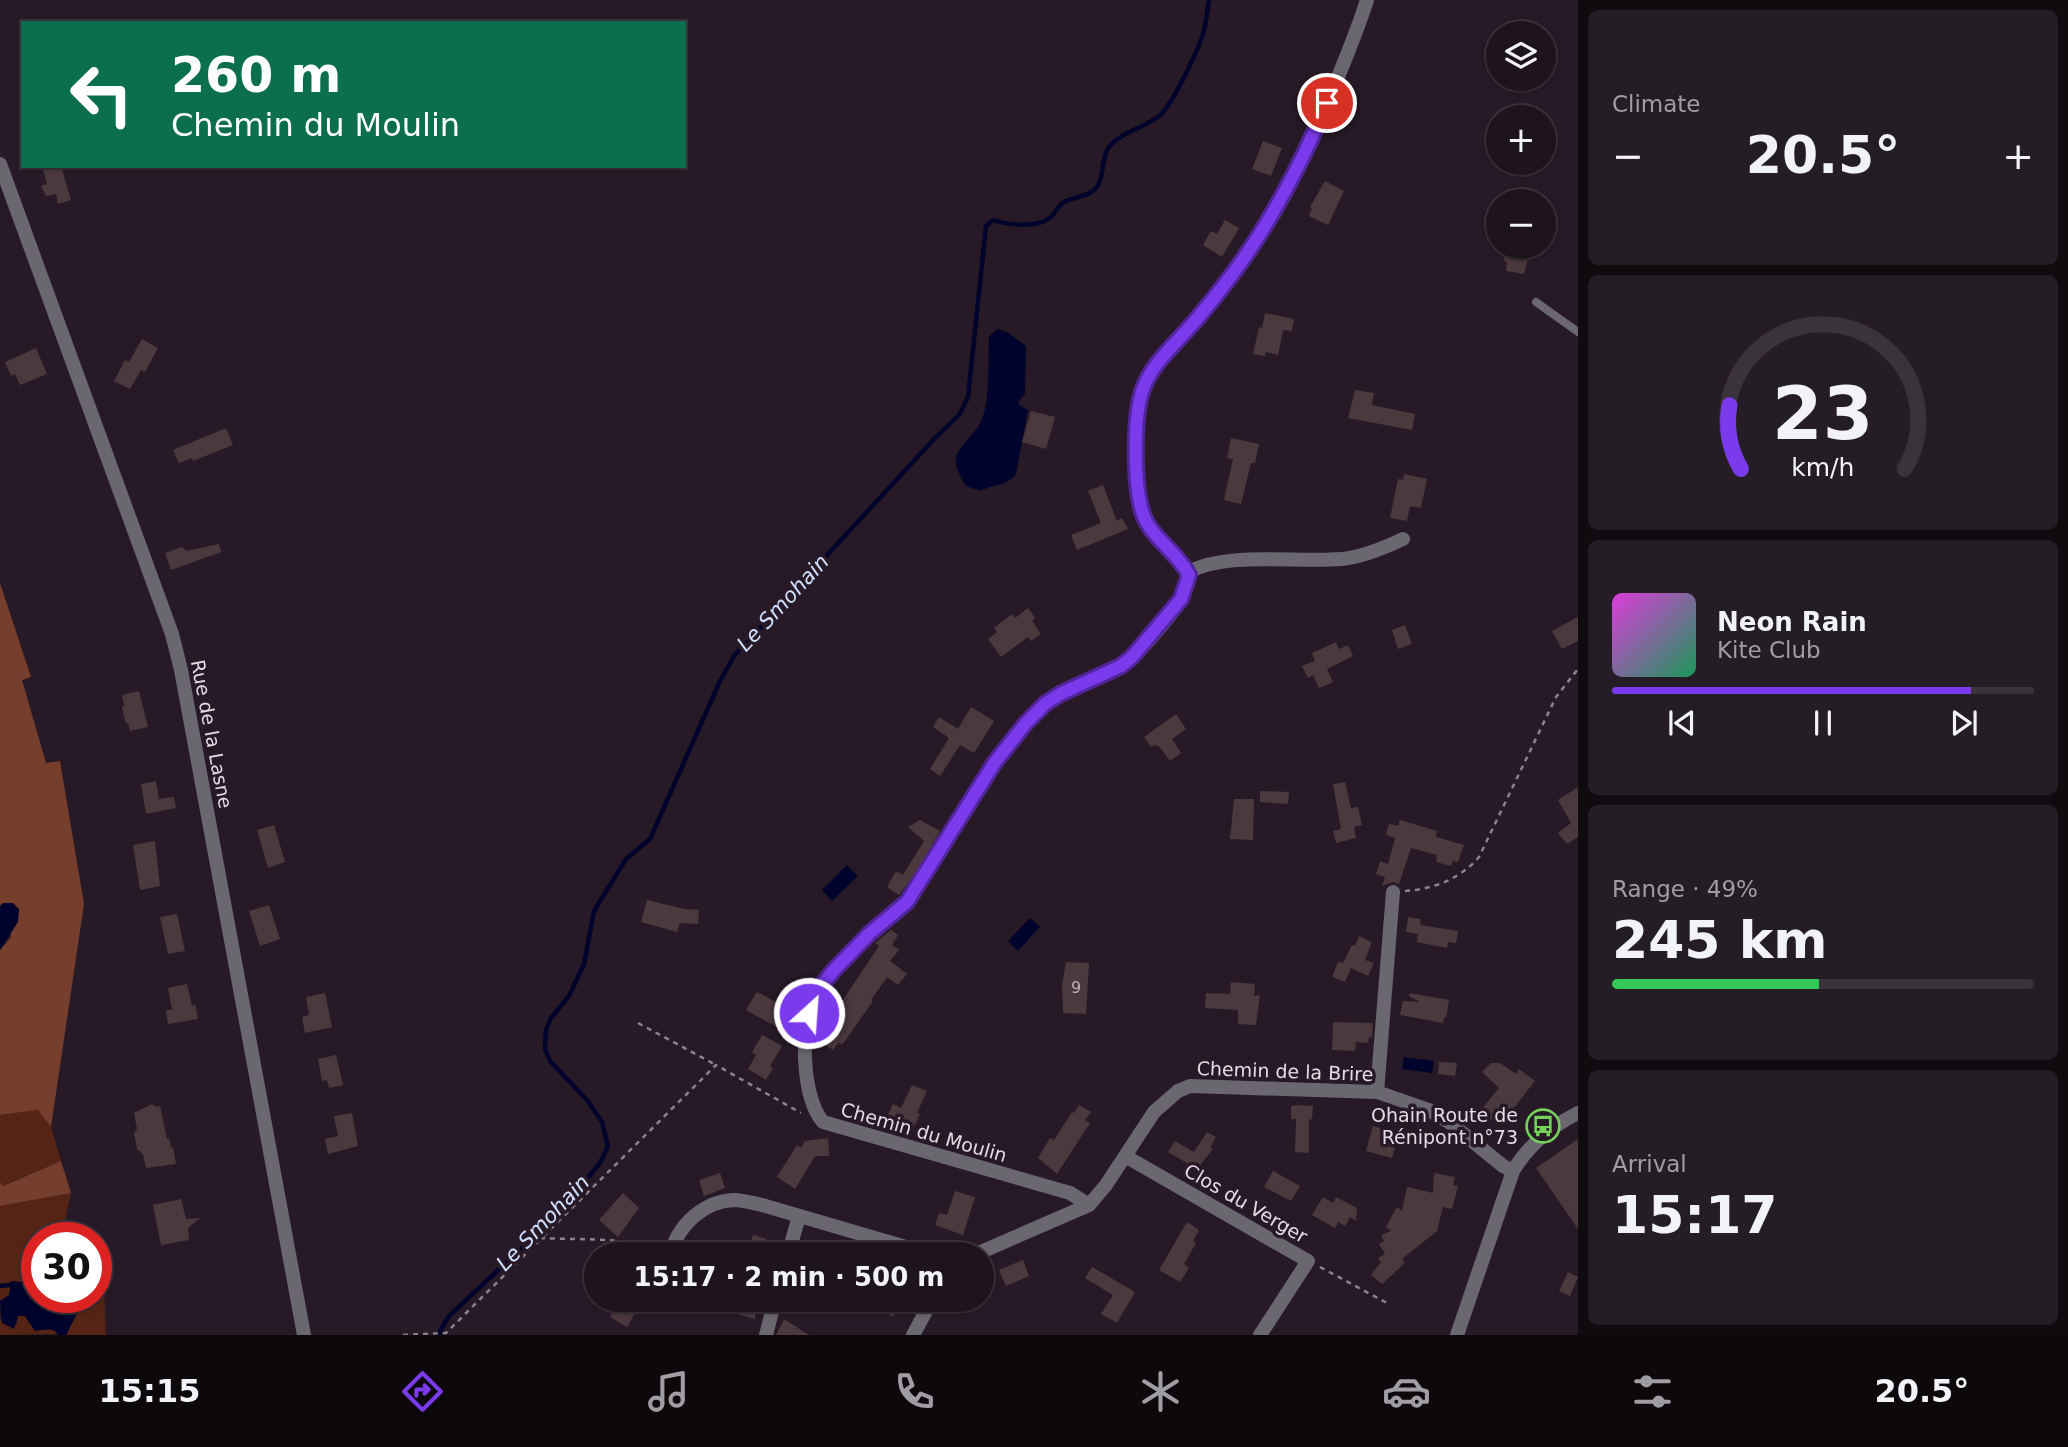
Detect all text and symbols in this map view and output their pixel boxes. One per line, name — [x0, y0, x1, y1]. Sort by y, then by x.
map controls — [1486, 21, 1556, 259]
button: layers — [1486, 21, 1556, 91]
text: 260 m — [171, 47, 341, 104]
icon: left — [56, 49, 147, 140]
pin — [1297, 73, 1357, 133]
icon: arrive — [1308, 84, 1346, 122]
text: Climate — [1612, 91, 1701, 117]
button: + — [1486, 105, 1556, 175]
text: Chemin du Moulin — [171, 106, 460, 144]
text: 20.5° — [1746, 125, 1900, 185]
text: − — [1612, 134, 1644, 178]
text: + — [2002, 134, 2034, 178]
button: − — [1486, 189, 1556, 259]
text: 23 — [1772, 371, 1874, 456]
text: km/h — [1791, 452, 1855, 481]
water label: Le Smohain — [732, 550, 834, 656]
text: Neon Rain — [1717, 607, 1867, 637]
text: Kite Club — [1717, 637, 1821, 663]
street label: Rue de la Lasne — [187, 658, 237, 810]
icon: previous — [1663, 704, 1701, 742]
icon: pause — [1804, 704, 1842, 742]
icon: next — [1945, 704, 1983, 742]
text: Range · 49% — [1612, 876, 1758, 902]
text: 245 km — [1612, 910, 1827, 970]
position arrow — [772, 976, 846, 1050]
house number: 9 — [1071, 978, 1081, 997]
street label: Chemin de la Brire — [1196, 1057, 1374, 1085]
street label: Chemin du Moulin — [838, 1098, 1010, 1166]
place label: Ohain Route de Rénipont n°73 — [1371, 1104, 1518, 1148]
bus stop icon: Ohain Route de Rénipont n°73 — [1524, 1107, 1562, 1145]
text: Arrival — [1612, 1151, 1687, 1177]
street label: Clos du Verger — [1181, 1159, 1312, 1247]
water label: Le Smohain — [492, 1170, 594, 1276]
text: 15:17 — [1612, 1185, 1778, 1245]
speed limit sign: 30 — [21, 1222, 112, 1313]
text: 15:17 · 2 min · 500 m — [634, 1262, 944, 1292]
icon: directions — [398, 1367, 447, 1416]
icon: music — [644, 1367, 693, 1416]
icon: phone — [890, 1367, 939, 1416]
icon: climate — [1136, 1367, 1185, 1416]
icon: car — [1382, 1367, 1431, 1416]
icon: filters — [1628, 1367, 1677, 1416]
text: 15:15 — [99, 1372, 200, 1410]
text: 20.5° — [1874, 1372, 1969, 1410]

